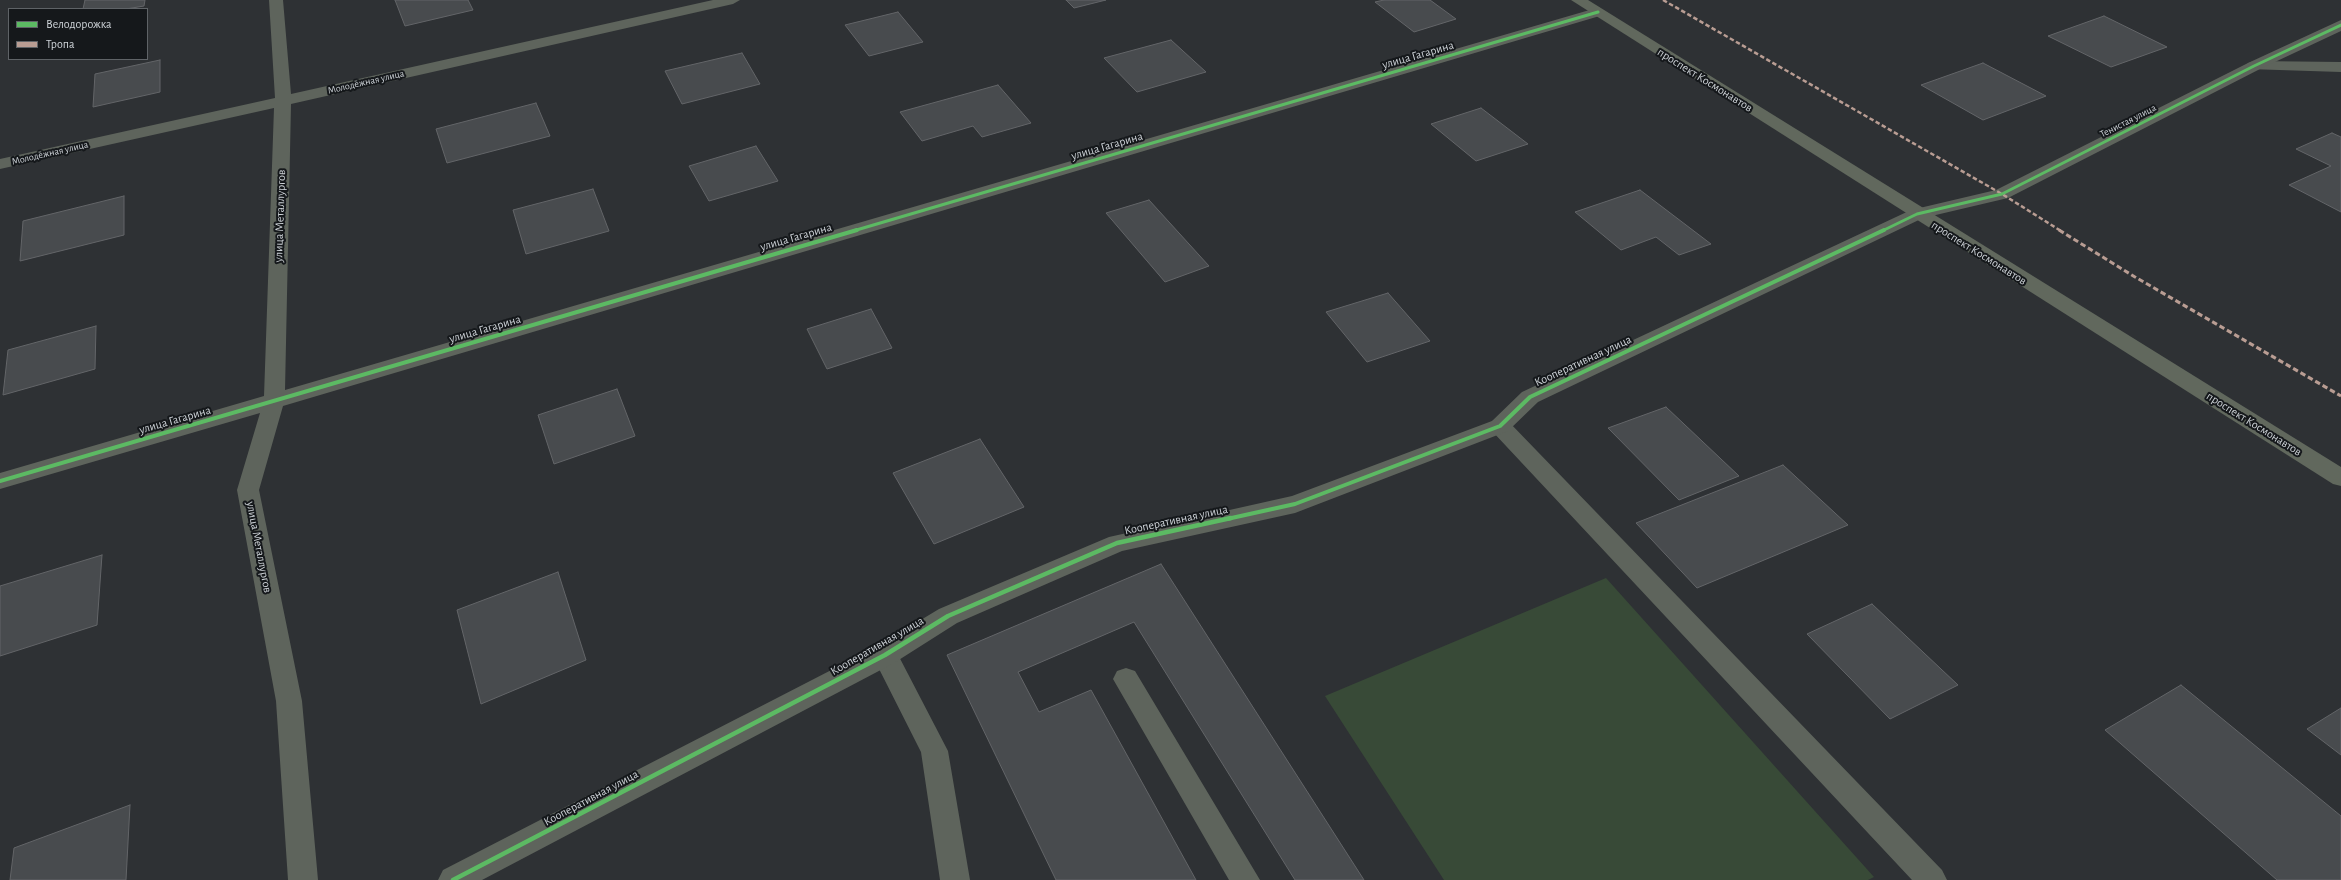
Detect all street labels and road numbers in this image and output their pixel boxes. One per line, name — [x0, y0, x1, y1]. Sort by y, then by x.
street label: улица Гагарина — [1381, 38, 1455, 72]
street label: проспект Космонавтов — [1655, 45, 1755, 115]
street label: Молодёжная улица — [327, 67, 405, 97]
street label: Тенистая улица — [2098, 102, 2158, 140]
street label: улица Гагарина — [1070, 129, 1144, 163]
street label: Молодёжная улица — [11, 138, 89, 168]
street label: улица Металлургов — [271, 169, 289, 263]
street label: проспект Космонавтов — [1929, 218, 2029, 288]
street label: улица Гагарина — [759, 220, 833, 254]
street label: улица Гагарина — [448, 312, 522, 346]
street label: Кооперативная улица — [1532, 332, 1634, 390]
street label: проспект Космонавтов — [2204, 389, 2304, 459]
street label: улица Гагарина — [138, 403, 212, 437]
street label: улица Металлургов — [243, 500, 275, 594]
street label: Кооперативная улица — [1123, 502, 1229, 538]
street label: Кооперативная улица — [828, 613, 926, 679]
street label: Кооперативная улица — [541, 767, 641, 829]

